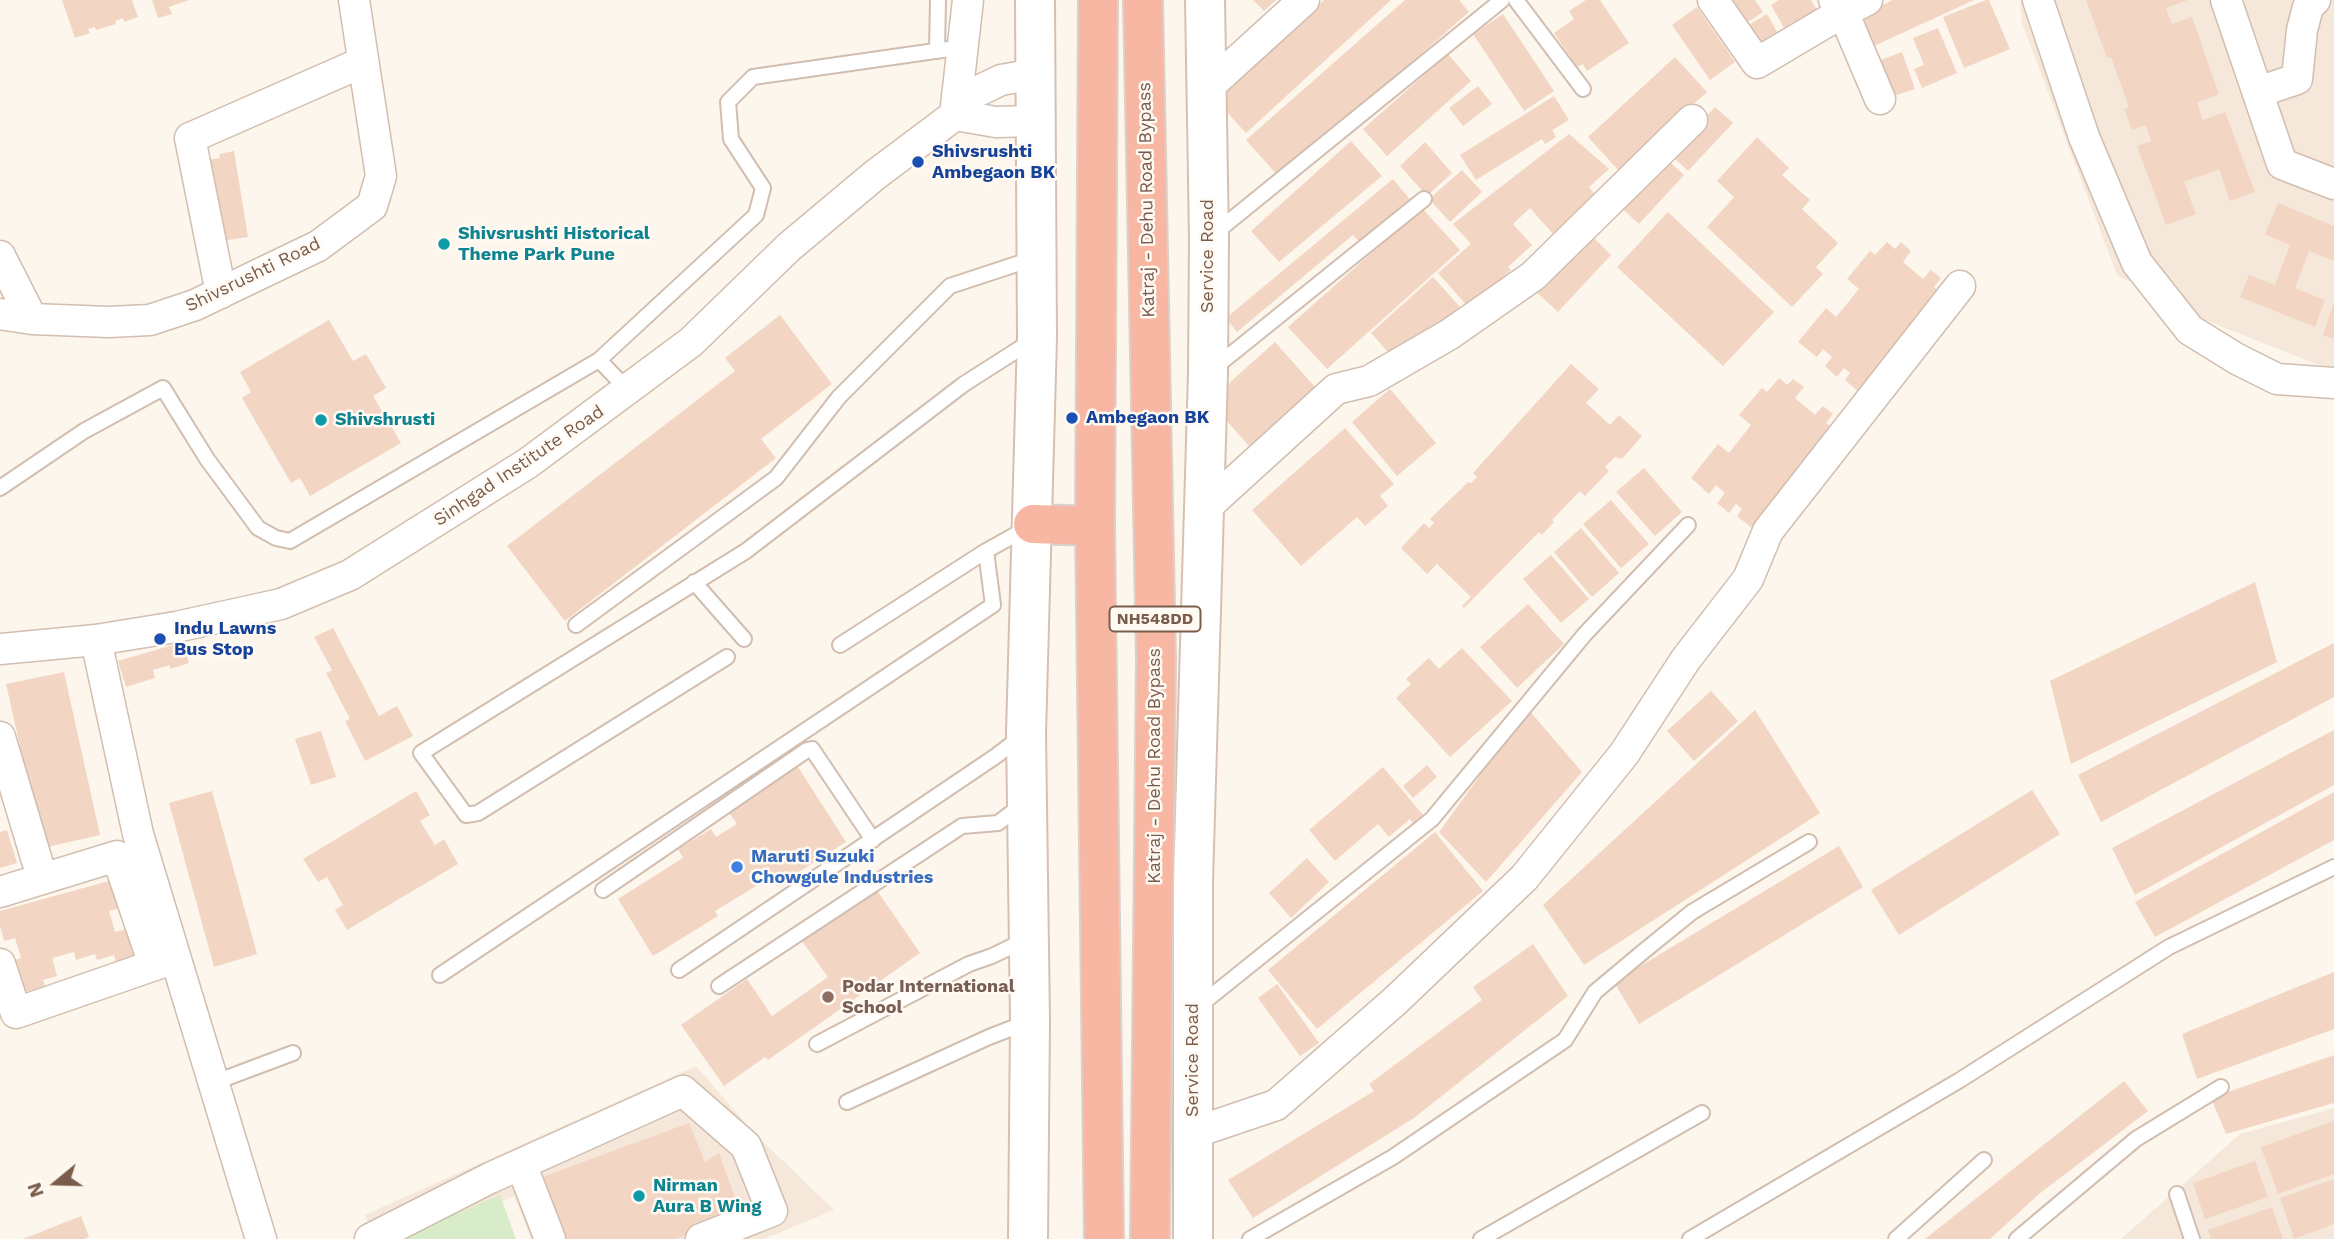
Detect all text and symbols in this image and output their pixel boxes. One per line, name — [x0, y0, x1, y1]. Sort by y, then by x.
street label: Katraj - Dehu Road Bypass — [1134, 82, 1160, 318]
place label: Shivsrushti Ambegaon BK — [932, 141, 1055, 184]
marker: Shivsrushti Ambegaon BK — [910, 154, 926, 170]
street label: Service Road — [1197, 199, 1219, 313]
place label: Shivsrushti Historical Theme Park Pune — [458, 223, 650, 266]
street label: Shivsrushti Road — [182, 233, 324, 317]
marker: Shivsrushti Historical Theme Park Pune — [436, 236, 452, 252]
street label: Sinhgad Institute Road — [430, 401, 608, 531]
place label: Ambegaon BK — [1086, 407, 1209, 429]
place label: Shivshrusti — [335, 409, 435, 431]
marker: Ambegaon BK — [1064, 410, 1080, 426]
marker: Shivshrusti — [313, 412, 329, 428]
road number: NH548DD — [1110, 606, 1200, 632]
place label: Indu Lawns Bus Stop — [174, 618, 276, 660]
marker: Indu Lawns Bus Stop — [152, 631, 168, 647]
street label: Katraj - Dehu Road Bypass — [1144, 648, 1166, 884]
place label: Maruti Suzuki Chowgule Industries — [751, 846, 933, 888]
marker: Maruti Suzuki Chowgule Industries — [729, 859, 745, 875]
place label: Podar International School — [842, 976, 1015, 1018]
marker: Podar International School — [820, 989, 836, 1005]
street label: Service Road — [1182, 1003, 1204, 1117]
north arrow — [21, 1148, 91, 1218]
place label: Nirman Aura B Wing — [653, 1175, 761, 1218]
text: N — [23, 1180, 49, 1200]
marker: Nirman Aura B Wing — [631, 1188, 647, 1204]

